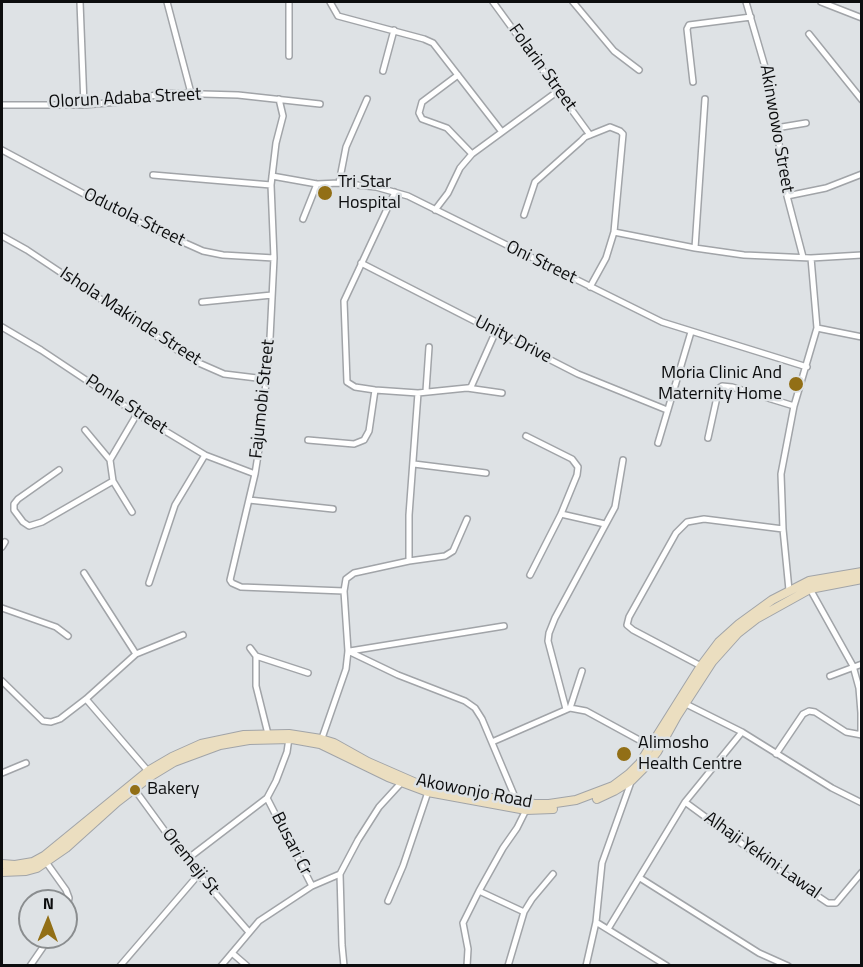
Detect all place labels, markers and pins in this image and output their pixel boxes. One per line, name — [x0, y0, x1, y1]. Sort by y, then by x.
place label: Tri Star Hospital — [338, 172, 401, 214]
marker: Tri Star Hospital — [316, 184, 334, 202]
place label: Moria Clinic And Maternity Home — [658, 363, 782, 406]
marker: Moria Clinic And Maternity Home — [787, 375, 805, 393]
place label: Alimosho Health Centre — [638, 733, 742, 776]
marker: Alimosho Health Centre — [615, 745, 633, 763]
place label: Bakery — [147, 779, 200, 801]
marker: Bakery — [128, 783, 142, 797]

